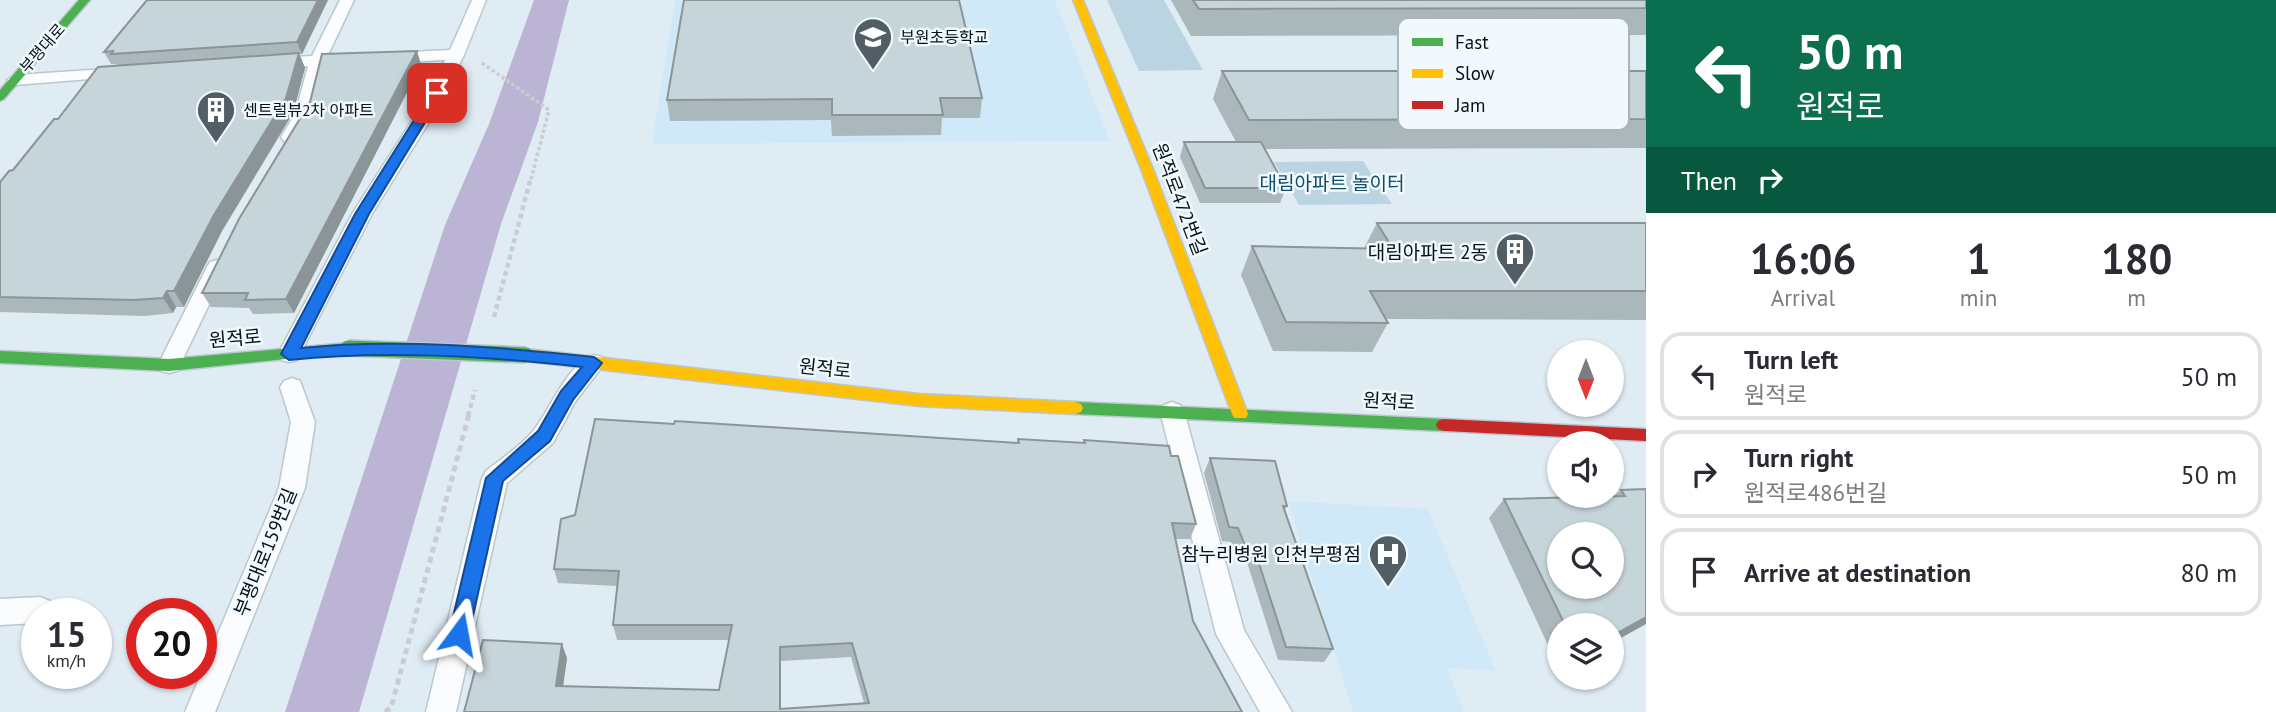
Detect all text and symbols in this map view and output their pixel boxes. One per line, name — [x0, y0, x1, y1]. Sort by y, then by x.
school or university icon: 부원초등학교 — [852, 16, 894, 71]
legend — [1398, 18, 1629, 130]
street label: 부평대로 — [15, 19, 69, 77]
text: 50 m — [1796, 19, 1903, 83]
place label: 부원초등학교 — [900, 27, 988, 47]
icon: left — [1681, 28, 1772, 119]
text: Fast — [1455, 30, 1489, 54]
text: Slow — [1455, 61, 1495, 85]
pin — [407, 63, 467, 123]
icon: arrive — [418, 74, 456, 112]
text: 원적로 — [1796, 85, 1884, 127]
building icon: 센트럴뷰2차 아파트 — [195, 89, 237, 144]
text: Jam — [1454, 93, 1485, 117]
place label: 센트럴뷰2차 아파트 — [243, 100, 374, 120]
street label: 원적로472번길 — [1148, 139, 1212, 259]
icon: right — [1751, 161, 1789, 199]
text: Then — [1681, 164, 1737, 197]
park label: 대림아파트 놀이터 — [1260, 171, 1404, 195]
building icon: 대림아파트 2동 — [1494, 231, 1536, 286]
text: 16:06 — [1750, 231, 1856, 286]
text: 1 — [1967, 231, 1990, 286]
text: 180 — [2101, 231, 2172, 286]
place label: 대림아파트 2동 — [1368, 240, 1488, 264]
text: Arrival — [1771, 283, 1835, 312]
text: min — [1960, 283, 1997, 312]
text: m — [2127, 283, 2146, 312]
street label: 원적로 — [208, 324, 262, 352]
north arrow — [1547, 340, 1624, 416]
map controls — [1547, 340, 1624, 690]
text: Turn left — [1744, 343, 1838, 376]
street label: 원적로 — [798, 353, 852, 383]
icon: left — [1685, 357, 1723, 395]
text: 50 m — [2181, 360, 2237, 393]
text: 원적로 — [1744, 380, 1807, 409]
street label: 원적로 — [1362, 388, 1416, 414]
button: sound — [1547, 431, 1624, 508]
text: Turn right — [1744, 441, 1853, 474]
icon: right — [1685, 455, 1723, 493]
text: 50 m — [2181, 458, 2237, 491]
text: 원적로486번길 — [1744, 478, 1887, 507]
street label: 부평대로159번길 — [228, 484, 302, 620]
button: search — [1547, 522, 1624, 599]
hospital icon: 참누리병원 인천부평점 — [1367, 533, 1409, 588]
place label: 참누리병원 인천부평점 — [1181, 542, 1361, 566]
icon: arrive — [1685, 553, 1723, 591]
text: Arrive at destination — [1744, 556, 1971, 589]
text: 80 m — [2181, 556, 2237, 589]
position arrow — [422, 597, 496, 671]
speed limit sign: 20 — [126, 598, 217, 689]
text: 15 — [47, 611, 86, 657]
button: layers — [1547, 613, 1624, 690]
text: km/h — [47, 649, 86, 672]

